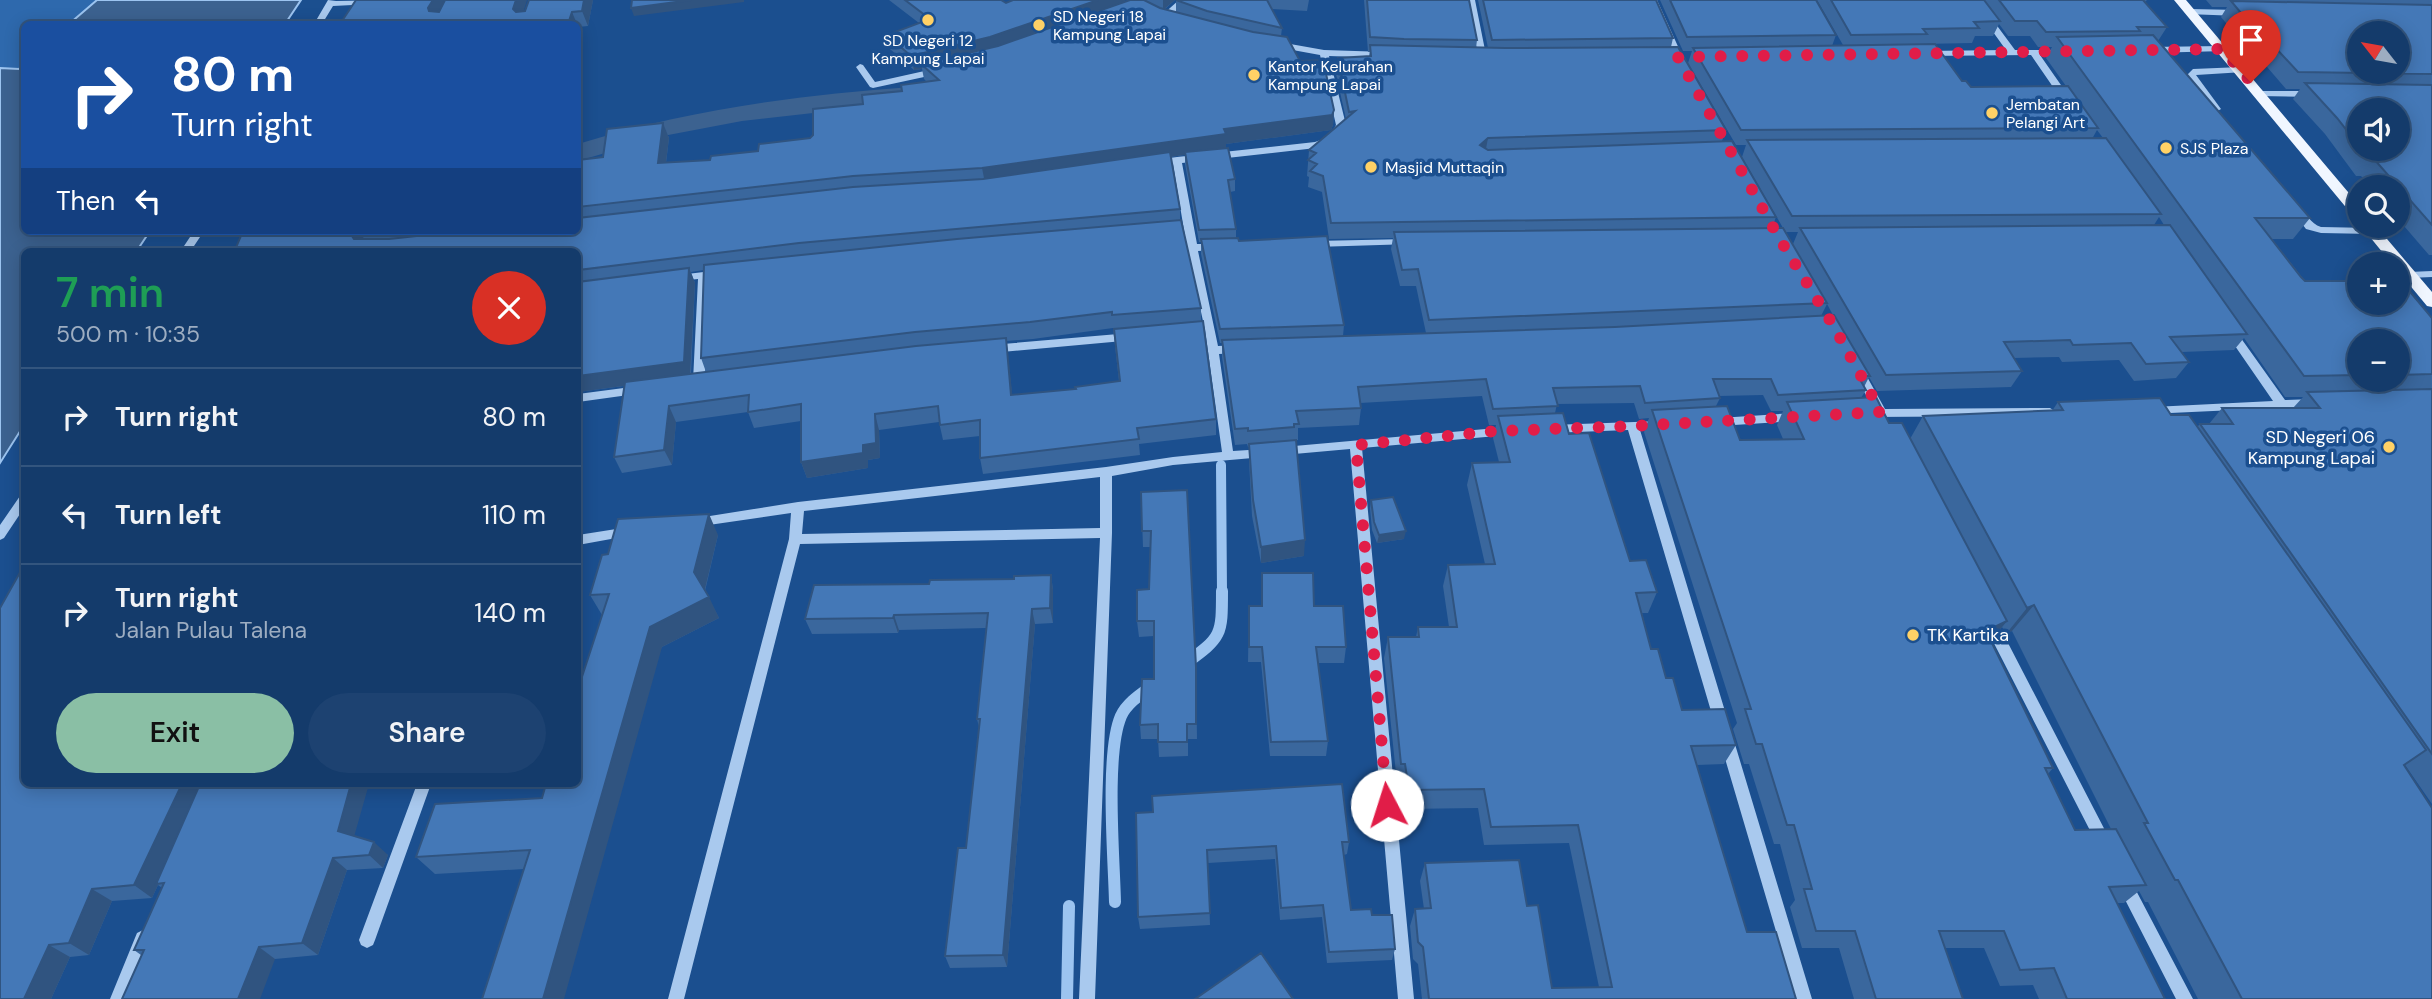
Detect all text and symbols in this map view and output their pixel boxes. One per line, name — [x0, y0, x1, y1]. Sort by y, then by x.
place label: SD Negeri 18 Kampung Lapai — [1053, 6, 1166, 45]
pin — [2221, 10, 2281, 82]
marker: SD Negeri 12 Kampung Lapai — [920, 12, 936, 28]
marker: SD Negeri 18 Kampung Lapai — [1031, 17, 1047, 33]
icon: arrive — [2232, 21, 2270, 59]
north arrow — [2347, 21, 2410, 84]
map controls — [2347, 21, 2410, 392]
place label: SD Negeri 12 Kampung Lapai — [871, 30, 985, 69]
text: 80 m — [171, 42, 294, 106]
icon: right — [56, 49, 147, 140]
place label: Kantor Kelurahan Kampung Lapai — [1268, 56, 1393, 95]
marker: Kantor Kelurahan Kampung Lapai — [1246, 67, 1262, 83]
place label: Jembatan Pelangi Art — [2006, 94, 2085, 133]
button: sound — [2347, 98, 2410, 161]
text: Turn right — [171, 104, 313, 146]
marker: Jembatan Pelangi Art — [1984, 105, 2000, 121]
place label: SJS Plaza — [2180, 138, 2248, 159]
marker: SJS Plaza — [2158, 140, 2174, 156]
place label: Masjid Muttaqin — [1385, 157, 1504, 178]
marker: Masjid Muttaqin — [1363, 159, 1379, 175]
button: search — [2347, 175, 2410, 238]
icon: left — [129, 182, 167, 220]
text: Then — [56, 184, 115, 218]
button: + — [2347, 252, 2410, 315]
text: 7 min — [56, 265, 164, 320]
button: close — [472, 271, 546, 345]
text: 500 m · 10:35 — [56, 319, 200, 349]
button: − — [2347, 329, 2410, 392]
icon: right — [56, 398, 94, 436]
text: Turn right — [115, 400, 239, 434]
text: 80 m — [482, 400, 546, 434]
place label: SD Negeri 06 Kampung Lapai — [2248, 425, 2375, 470]
marker: SD Negeri 06 Kampung Lapai — [2381, 439, 2397, 455]
icon: left — [56, 496, 94, 534]
text: Turn left — [115, 498, 222, 532]
text: 110 m — [482, 498, 546, 532]
text: Turn right — [115, 581, 239, 615]
icon: right — [56, 594, 94, 632]
text: 140 m — [474, 596, 546, 630]
text: Jalan Pulau Talena — [115, 615, 307, 645]
place label: TK Kartika — [1927, 623, 2009, 647]
marker: TK Kartika — [1905, 627, 1921, 643]
button: Exit — [56, 693, 294, 773]
button: Share — [308, 693, 546, 773]
position arrow — [1350, 768, 1424, 842]

